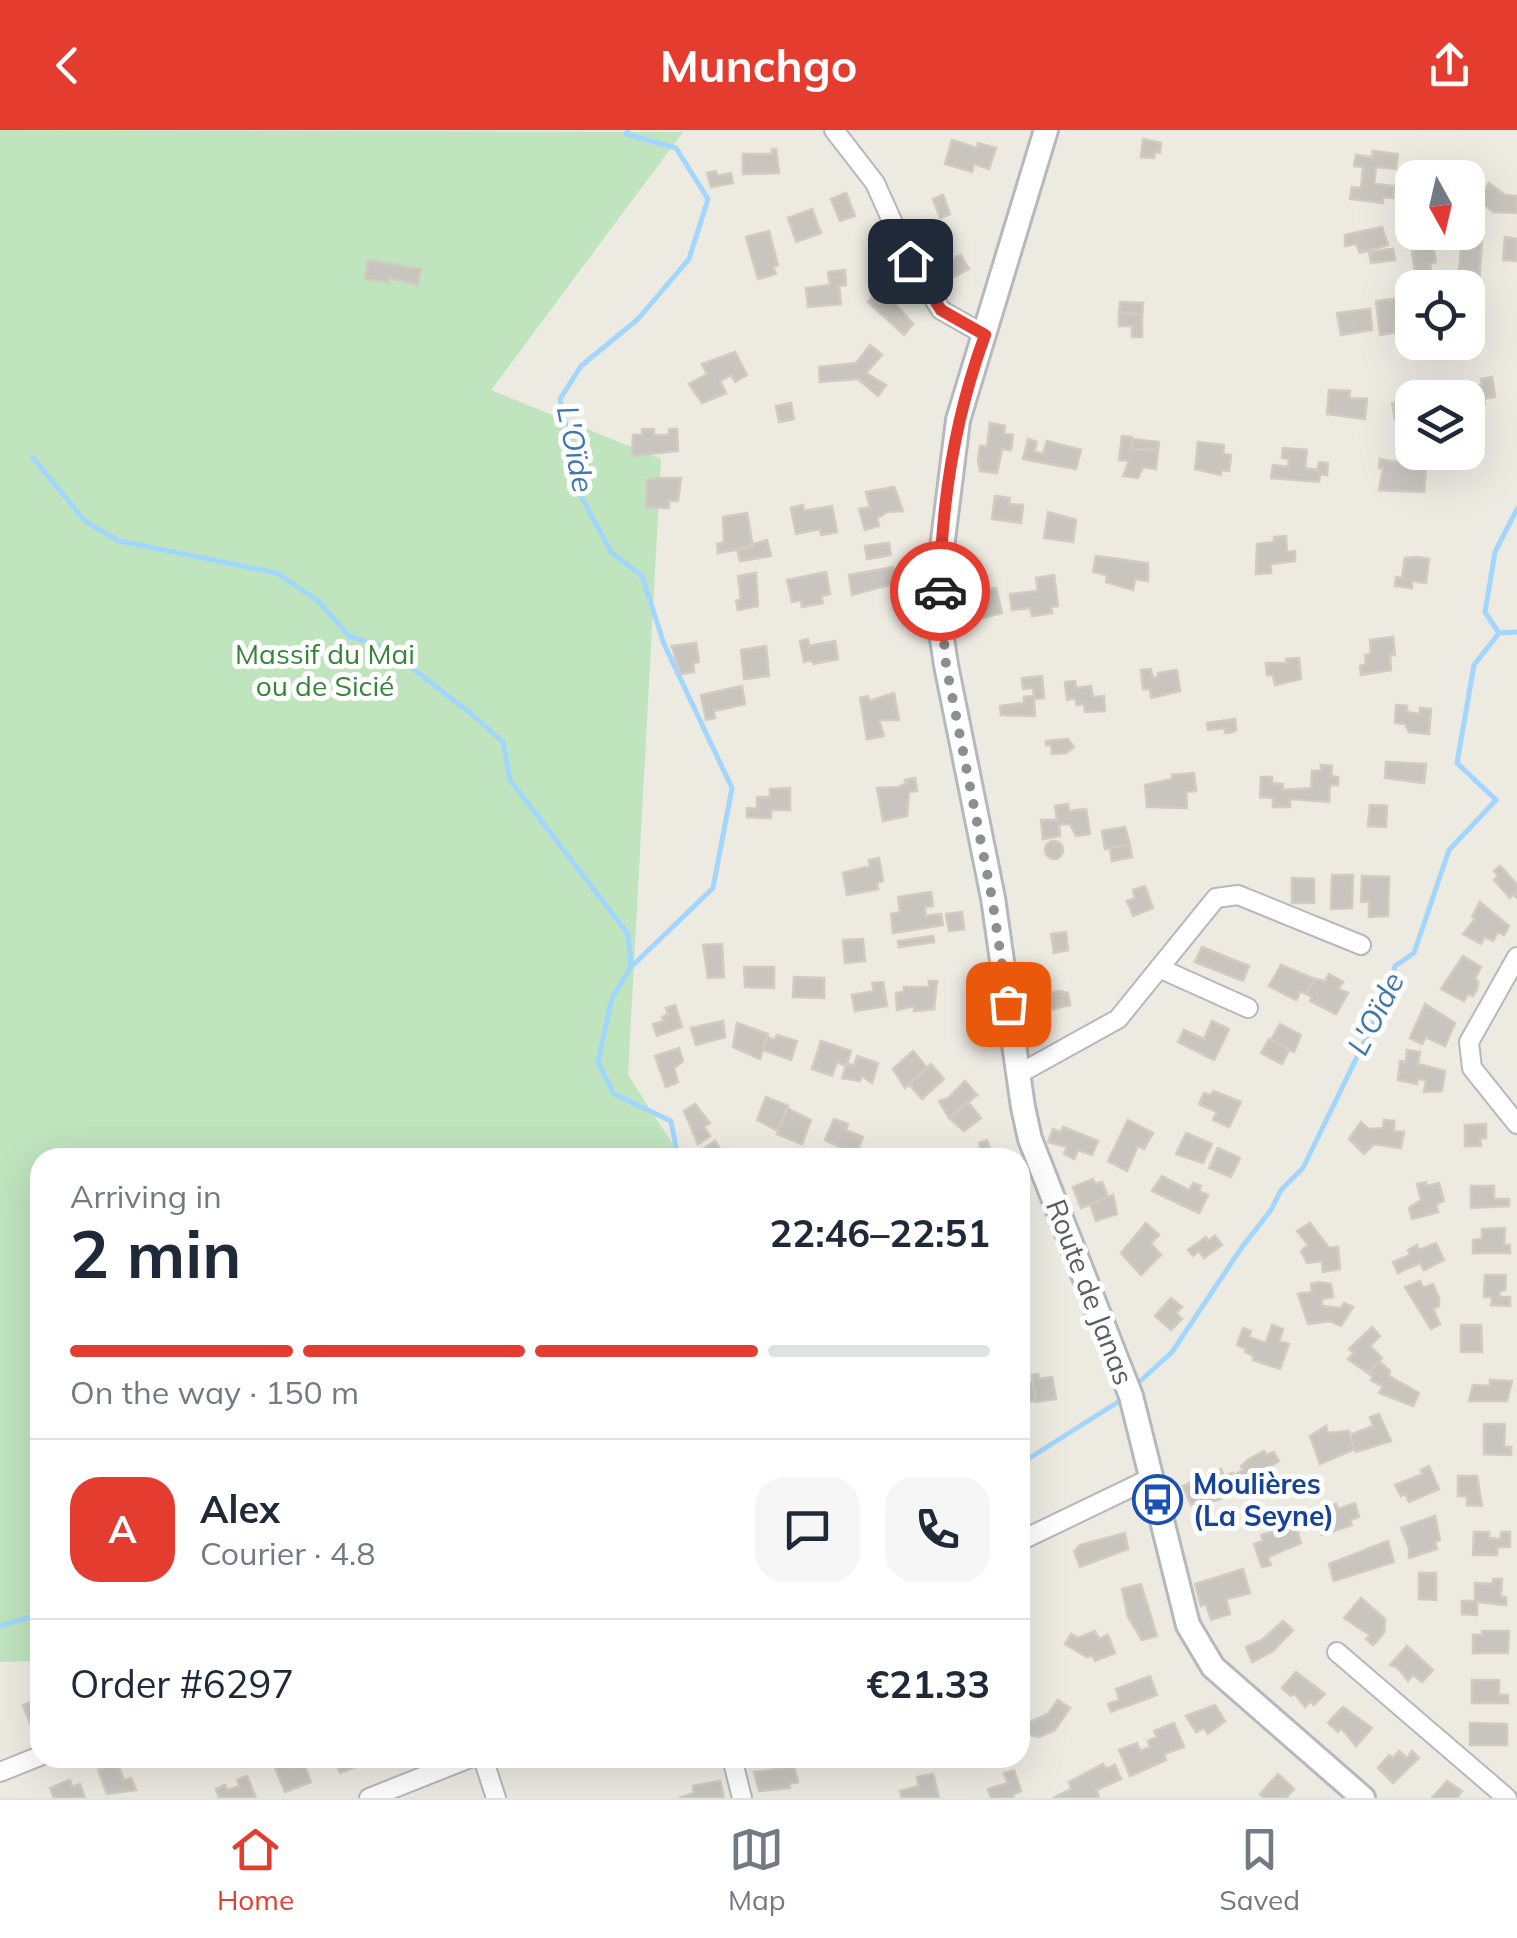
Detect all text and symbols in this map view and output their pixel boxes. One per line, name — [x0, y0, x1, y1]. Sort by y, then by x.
text: Munchgo — [660, 37, 857, 93]
icon: back — [40, 38, 95, 93]
icon: share — [1422, 38, 1477, 93]
north arrow — [1395, 160, 1485, 250]
map controls — [1395, 160, 1485, 470]
pin — [868, 219, 953, 304]
icon: home — [883, 234, 938, 289]
button: locate — [1395, 270, 1485, 360]
button: layers — [1395, 380, 1485, 470]
water label: L'Oïde — [549, 402, 603, 495]
courier — [890, 541, 990, 641]
icon: car — [913, 564, 968, 619]
park label: Massif du Mai ou de Sicié — [235, 636, 415, 703]
pin — [966, 962, 1051, 1047]
water label: L'Oïde — [1338, 966, 1412, 1061]
icon: bag — [981, 977, 1036, 1032]
text: Arriving in — [70, 1176, 222, 1216]
street label: Route de Janas — [1039, 1194, 1142, 1390]
text: 22:46–22:51 — [770, 1209, 990, 1257]
text: 2 min — [70, 1213, 241, 1294]
text: On the way · 150 m — [70, 1372, 359, 1412]
place label: Moulières (La Seyne) — [1193, 1466, 1334, 1533]
bus stop icon: Moulières (La Seyne) — [1132, 1474, 1184, 1526]
button: chat — [755, 1477, 860, 1582]
button: phone — [885, 1477, 990, 1582]
text: Alex — [200, 1485, 280, 1533]
text: A — [108, 1505, 137, 1553]
text: Courier · 4.8 — [200, 1533, 376, 1573]
text: Order #6297 — [70, 1660, 294, 1708]
text: €21.33 — [867, 1660, 990, 1708]
tab: Home — [217, 1822, 294, 1917]
tab: Map — [728, 1822, 786, 1917]
tab: Saved — [1219, 1822, 1300, 1917]

